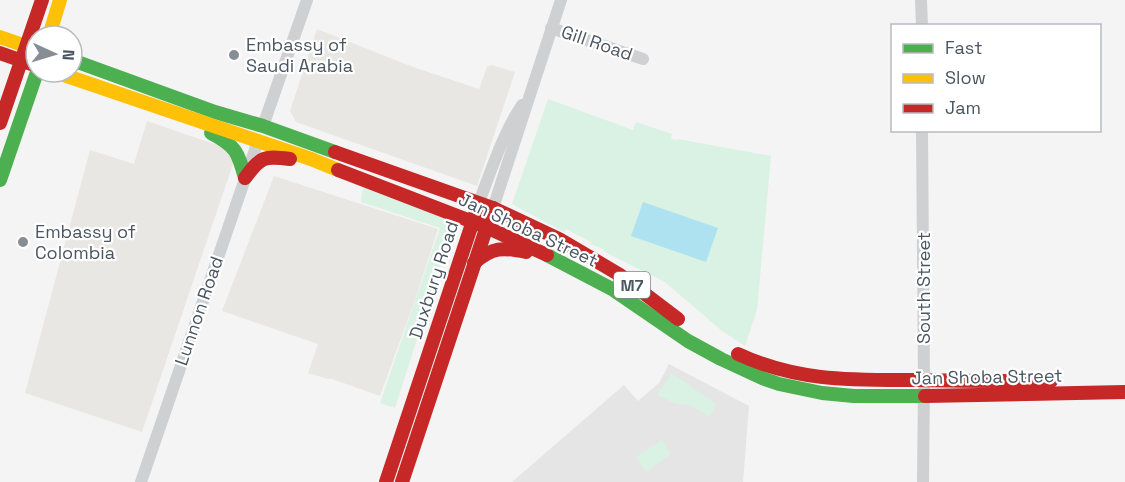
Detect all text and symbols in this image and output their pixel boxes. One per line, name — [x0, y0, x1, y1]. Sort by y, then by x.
street label: Gill Road — [558, 20, 636, 65]
north arrow — [24, 24, 84, 84]
legend — [891, 24, 1101, 132]
place label: Embassy of Saudi Arabia — [246, 33, 353, 77]
text: Fast — [945, 36, 982, 59]
marker: Embassy of Saudi Arabia — [227, 48, 241, 62]
text: N — [58, 49, 79, 61]
text: Slow — [945, 66, 986, 89]
text: Jam — [945, 96, 981, 119]
street label: Jan Shoba Street — [455, 187, 601, 272]
street label: Duxbury Road — [404, 218, 463, 342]
place label: Embassy of Colombia — [35, 220, 136, 264]
street label: South Street — [912, 232, 935, 344]
marker: Embassy of Colombia — [16, 235, 30, 249]
street label: Lunnon Road — [169, 253, 228, 368]
road number: M7 — [614, 272, 650, 298]
street label: Jan Shoba Street — [911, 364, 1063, 389]

